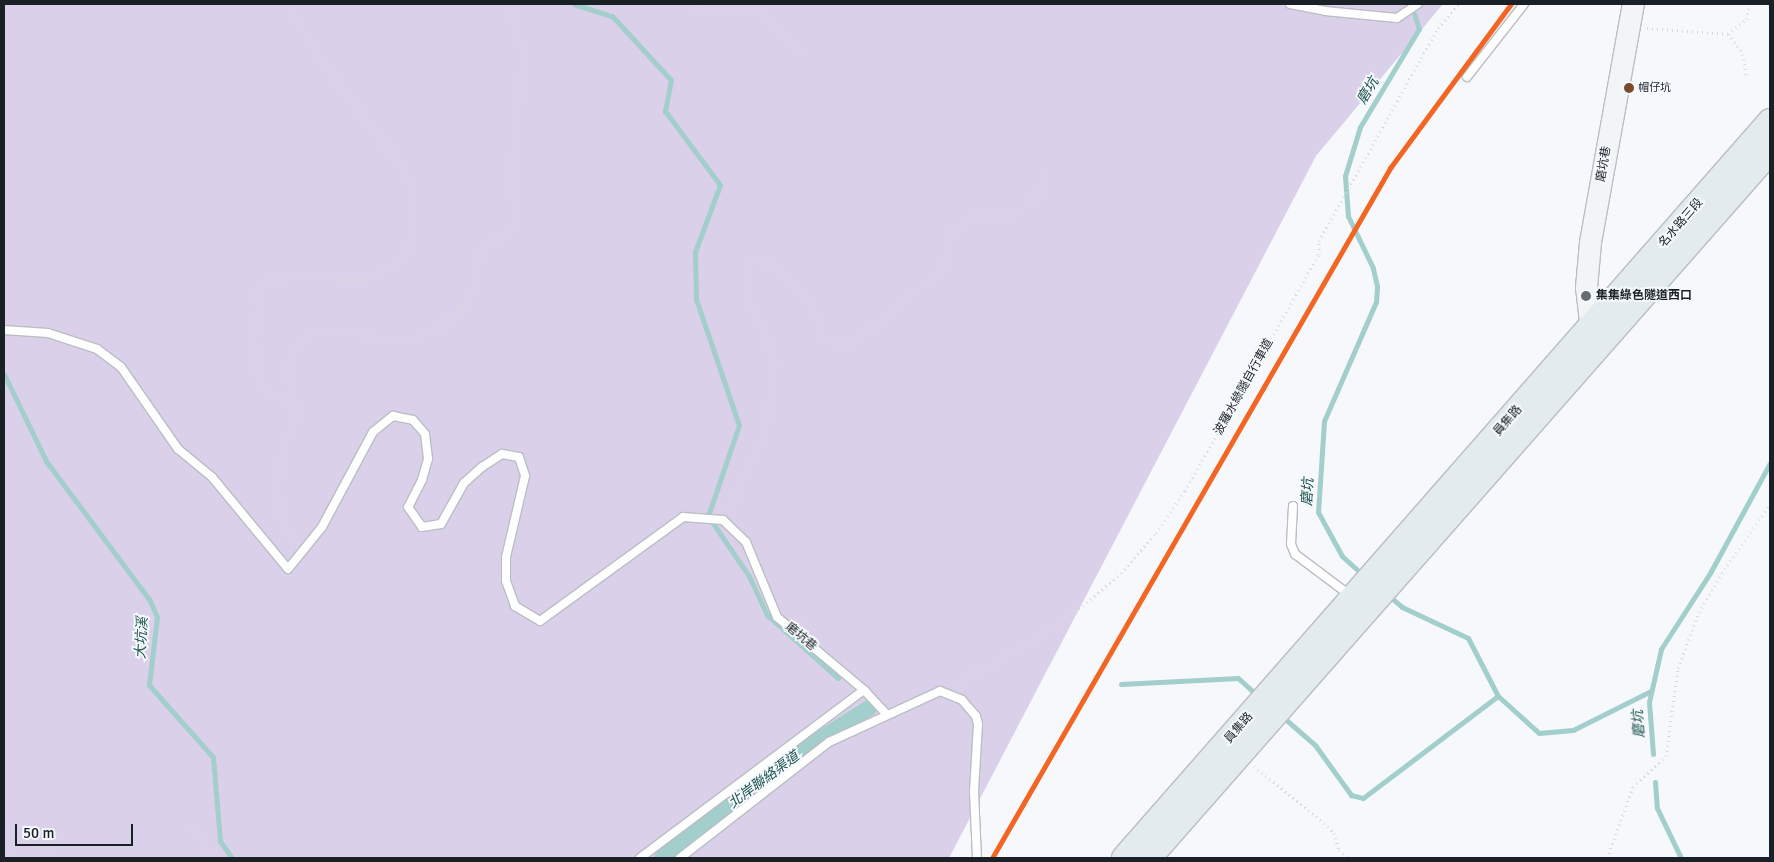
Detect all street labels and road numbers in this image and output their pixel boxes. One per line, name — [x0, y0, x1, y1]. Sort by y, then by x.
street label: 磨坑巷 — [1594, 145, 1614, 183]
street label: 名水路三段 — [1656, 196, 1706, 250]
street label: 波羅水綠隧自行車道 — [1212, 336, 1276, 438]
street label: 員集路 — [1491, 403, 1525, 439]
street label: 磨坑巷 — [783, 620, 819, 654]
street label: 員集路 — [1222, 710, 1256, 746]

